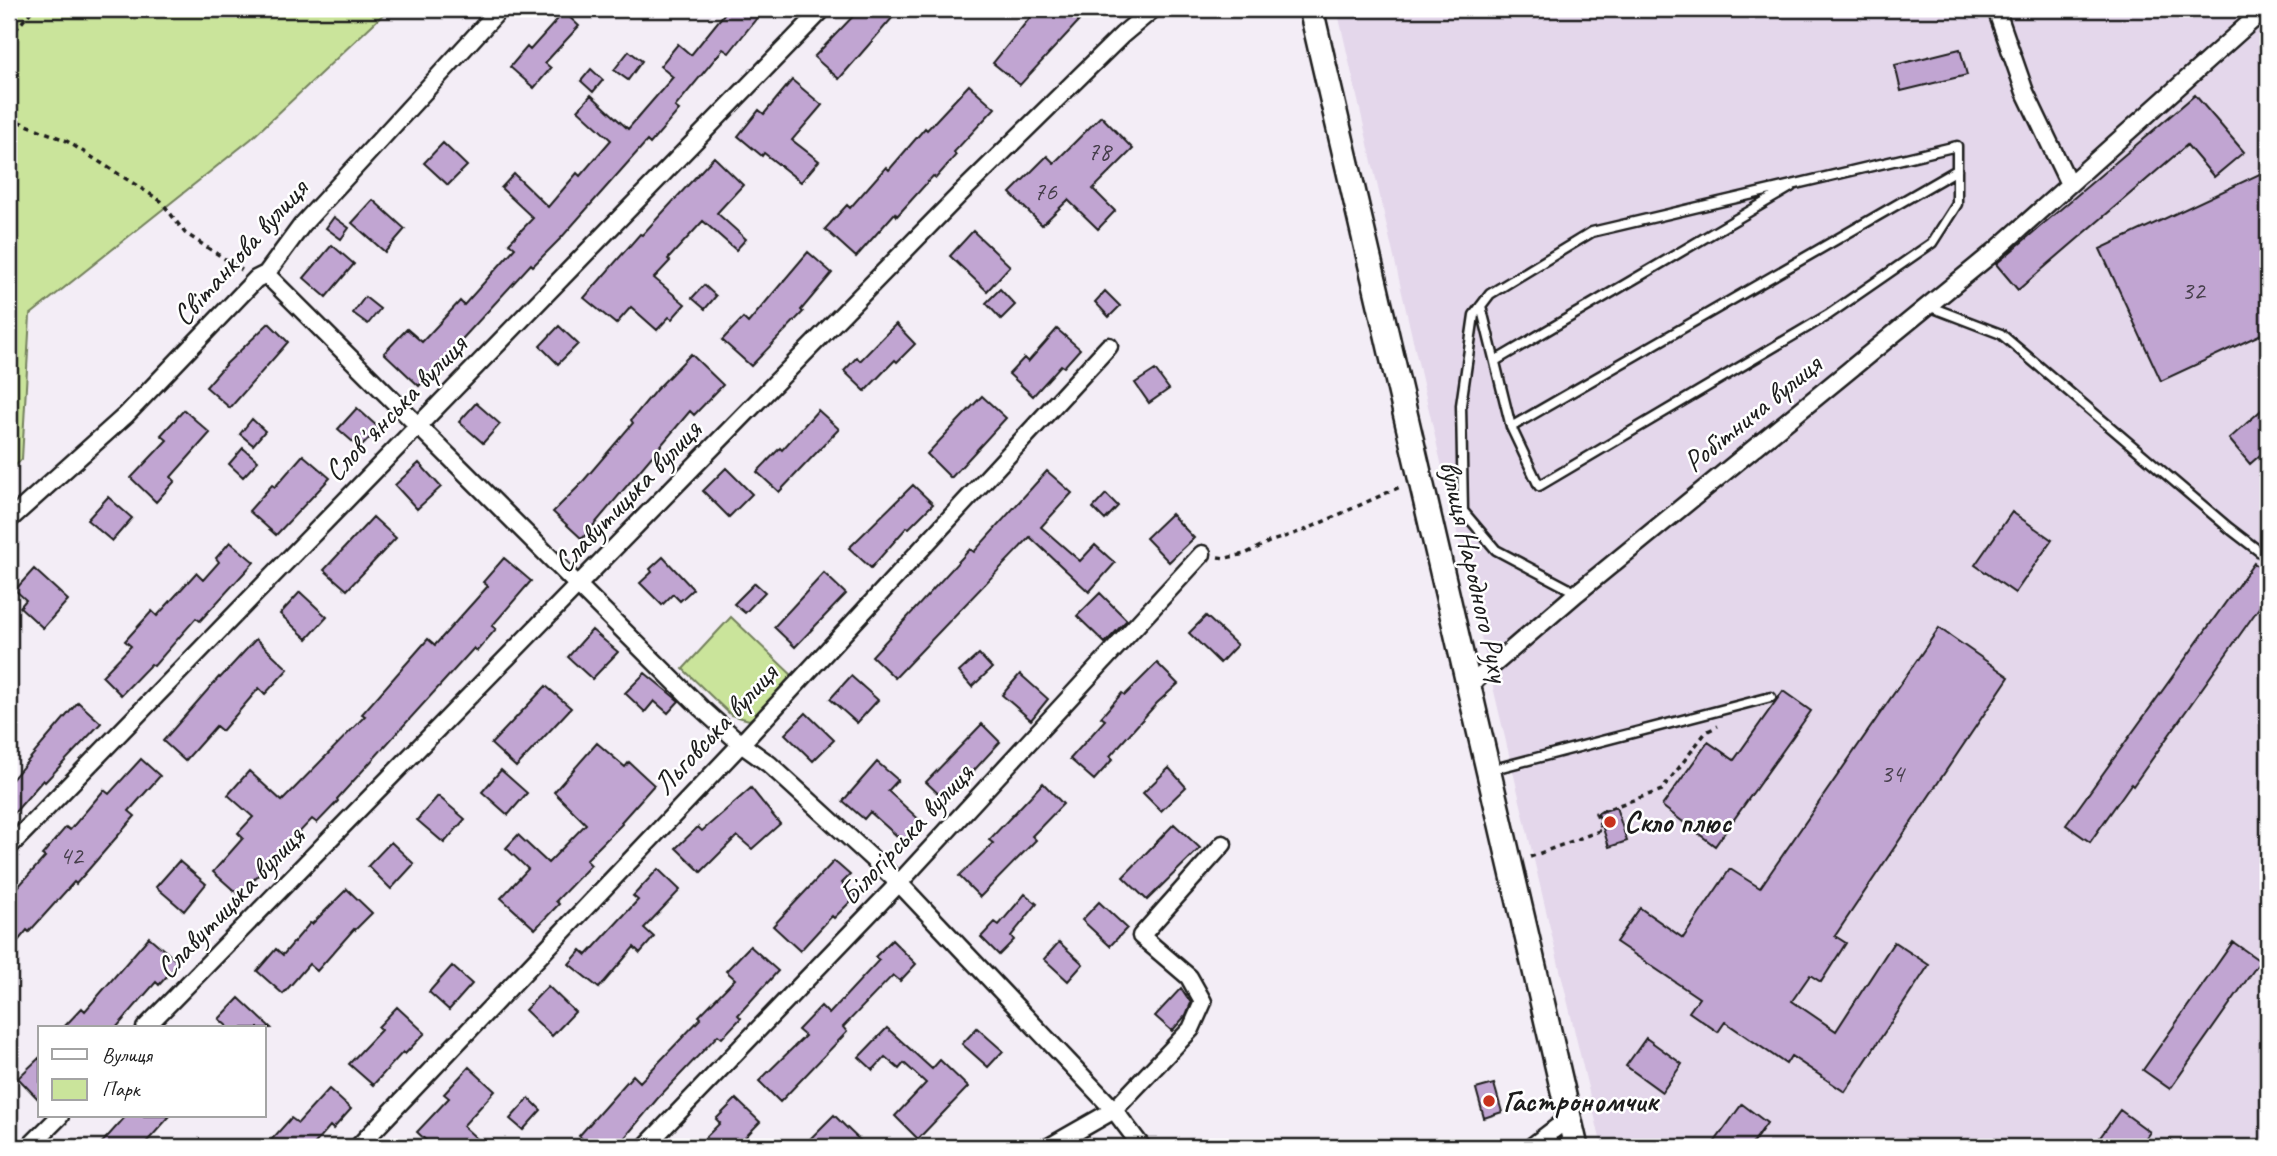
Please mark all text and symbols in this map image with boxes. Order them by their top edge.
house number: 78 [1087,135,1113,168]
street label: Світанкова вулиця [164,169,318,333]
house number: 76 [1033,175,1058,208]
house number: 32 [2181,274,2207,307]
street label: Словʼянська вулиця [316,325,476,489]
street label: Робітнича вулиця [1675,344,1831,480]
street label: Славутицька вулиця [545,411,710,580]
street label: вулиця Народного Руху [1431,457,1520,688]
street label: Льговська вулиця [645,654,787,803]
street label: Білогірська вулиця [830,754,982,913]
house number: 34 [1880,757,1906,790]
place label: Скло плюс [1624,803,1733,841]
marker: Скло плюс [1602,814,1618,830]
street label: Славутицька вулиця [148,817,313,986]
house number: 42 [59,839,85,872]
legend [38,1026,266,1118]
text: Вулиця [102,1042,153,1068]
text: Парк [102,1076,142,1102]
place label: Гастрономчик [1503,1082,1660,1120]
marker: Гастрономчик [1481,1093,1497,1109]

